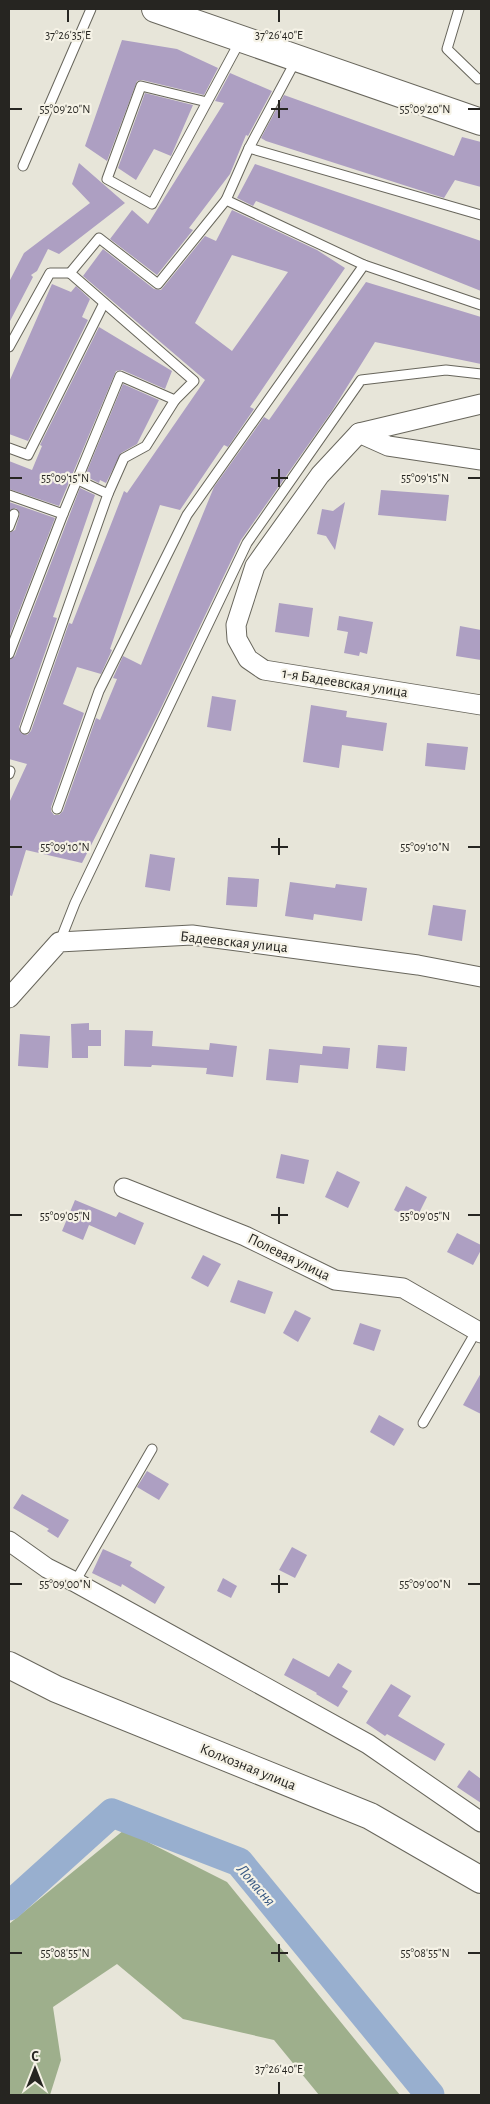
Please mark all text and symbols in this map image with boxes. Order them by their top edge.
text: 37°26'35"E [45,29,91,41]
text: 37°26'40"E [255,29,303,41]
text: 55°09'20"N [40,103,90,115]
text: 55°09'20"N [400,103,450,115]
text: 55°09'15"N [41,472,89,484]
text: 55°09'15"N [401,472,449,484]
street label: 1-я Бадеевская улица [281,666,409,700]
text: 55°09'10"N [40,841,90,853]
text: 55°09'10"N [400,841,450,853]
street label: Бадеевская улица [179,929,289,955]
text: 55°09'05"N [40,1210,90,1222]
text: 55°09'05"N [400,1210,450,1222]
street label: Полевая улица [245,1231,333,1283]
text: 55°09'00"N [39,1578,91,1590]
text: 55°09'00"N [399,1578,451,1590]
street label: Колхозная улица [198,1741,298,1793]
water label: Лопасня [233,1860,278,1909]
text: 55°08'55"N [40,1947,90,1959]
text: 55°08'55"N [400,1947,450,1959]
north arrow [10,2044,60,2094]
text: С [31,2050,39,2064]
text: 37°26'40"E [255,2063,303,2075]

